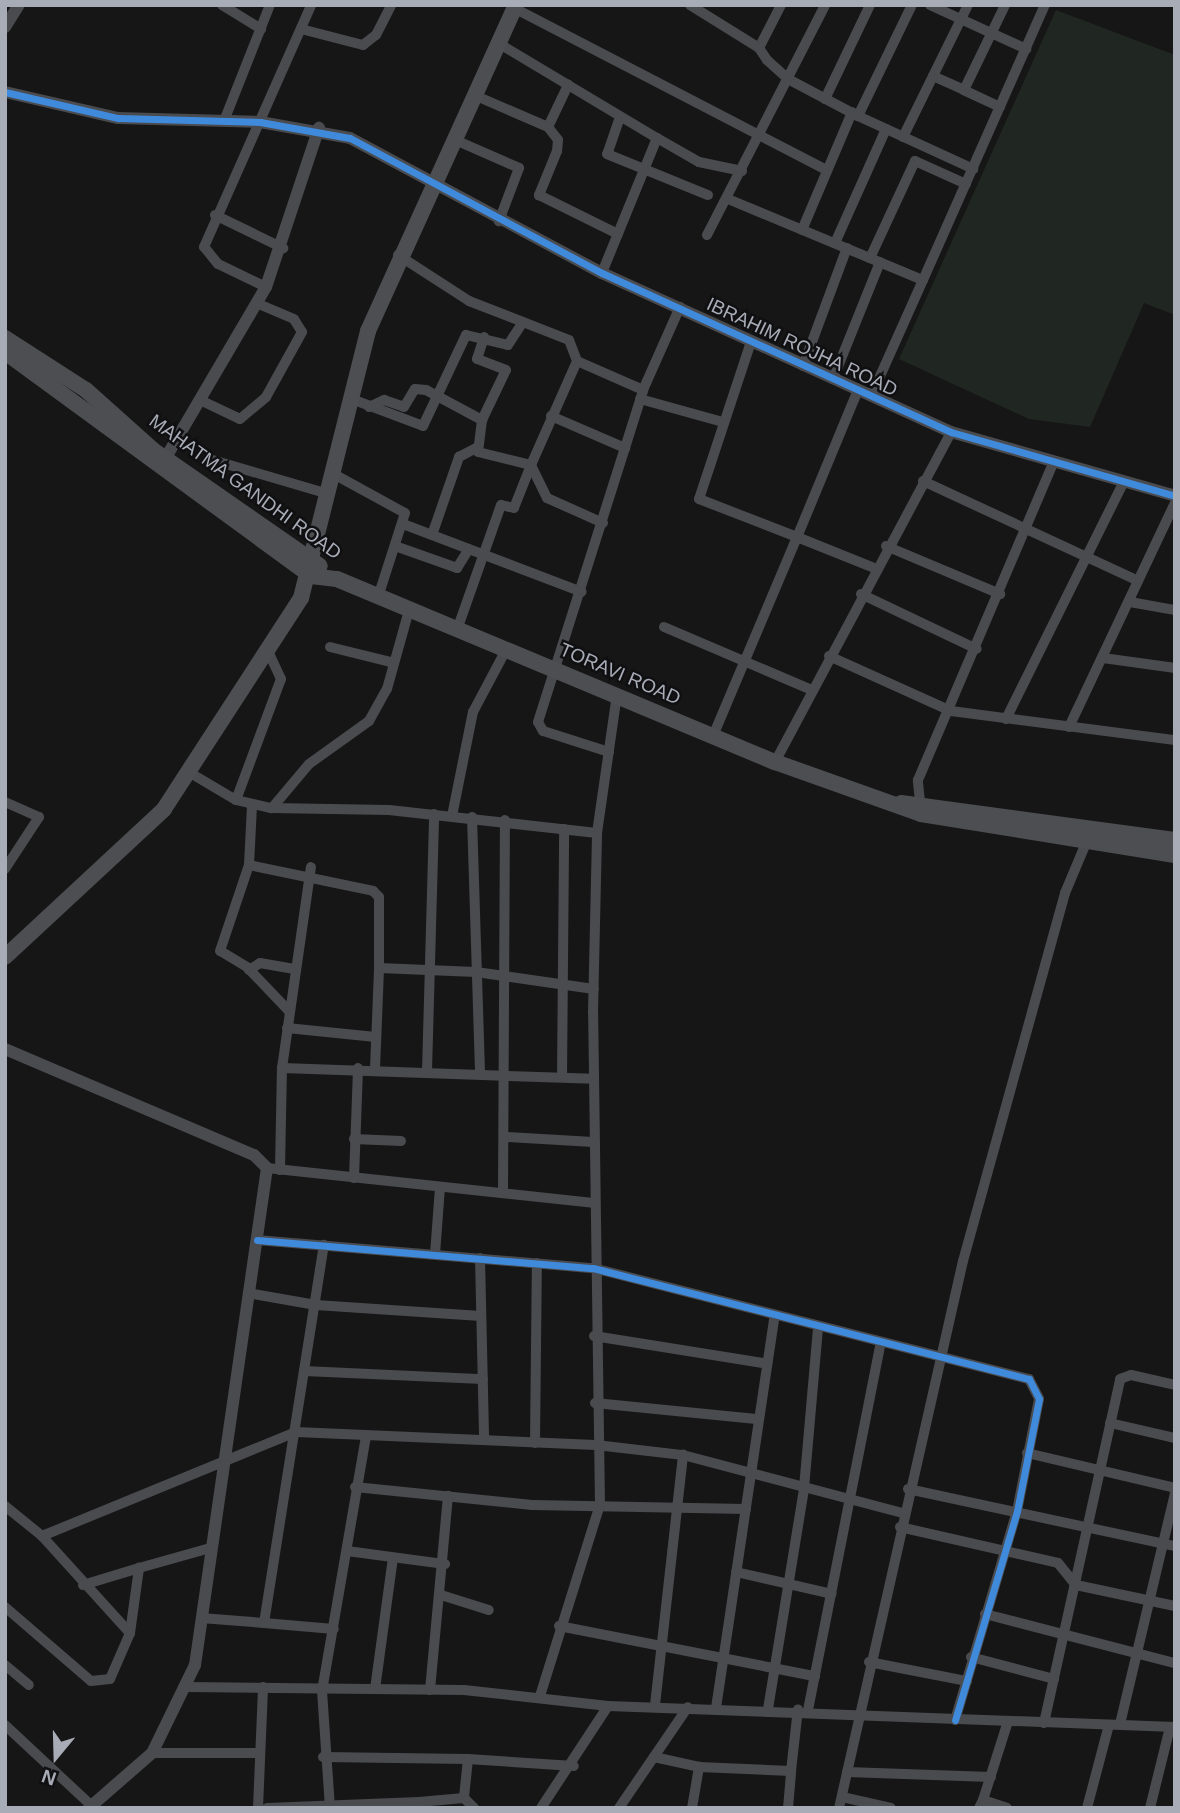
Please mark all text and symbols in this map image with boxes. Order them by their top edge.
street label: IBRAHIM ROJHA ROAD [702,293,902,401]
street label: MAHATMA GANDHI ROAD [144,409,346,565]
street label: TORAVI ROAD [556,638,684,710]
north arrow [21,1722,91,1792]
text: N [39,1765,59,1789]

